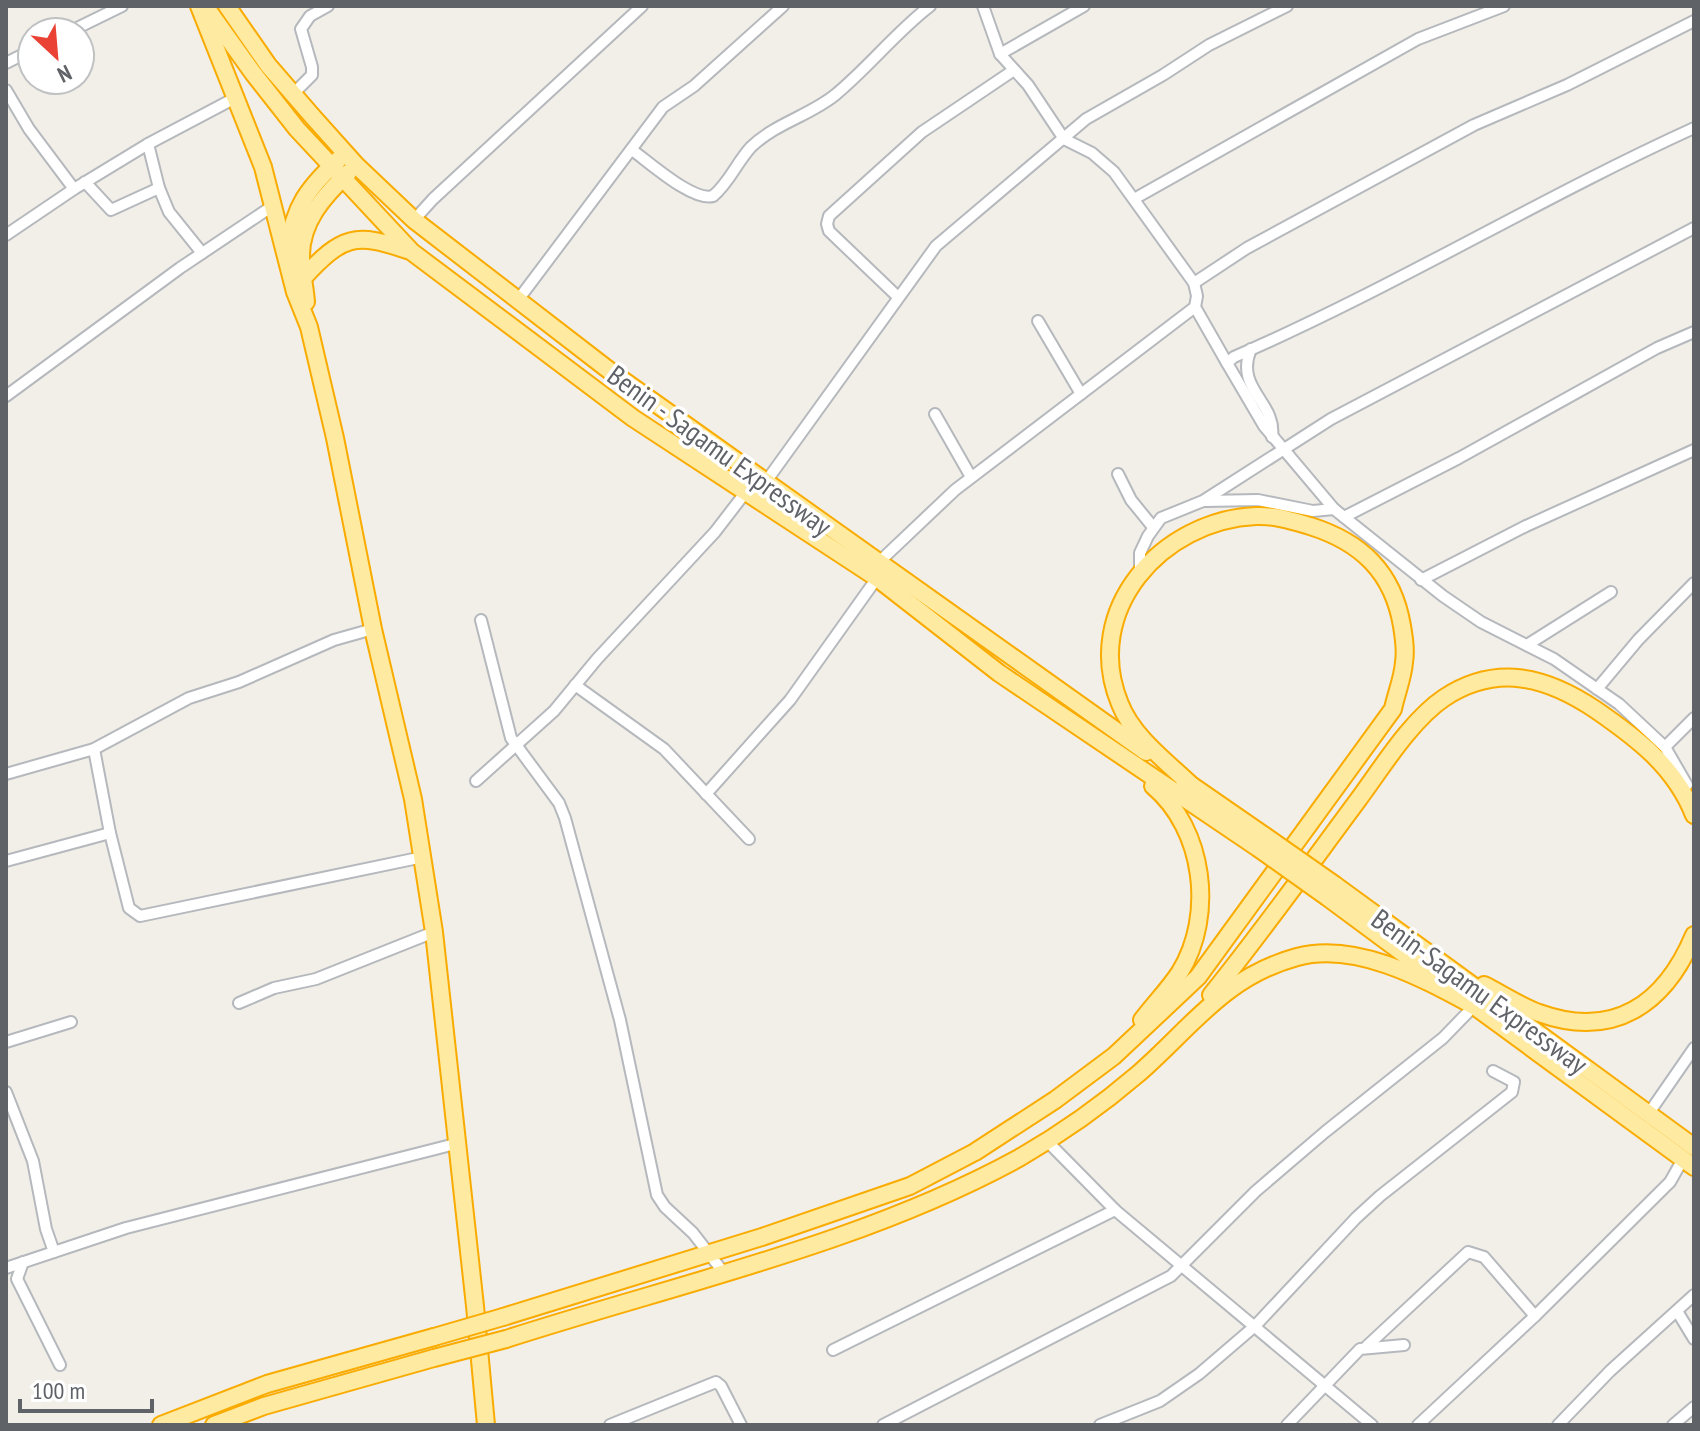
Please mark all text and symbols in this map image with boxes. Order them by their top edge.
north arrow [16,16,96,96]
text: N [53,59,76,89]
street label: Benin - Sagamu Expressway [601,356,840,544]
street label: Benin-Sagamu Expressway [1365,900,1596,1082]
scale bar [20,1363,152,1413]
text: 100 m [32,1375,85,1406]

